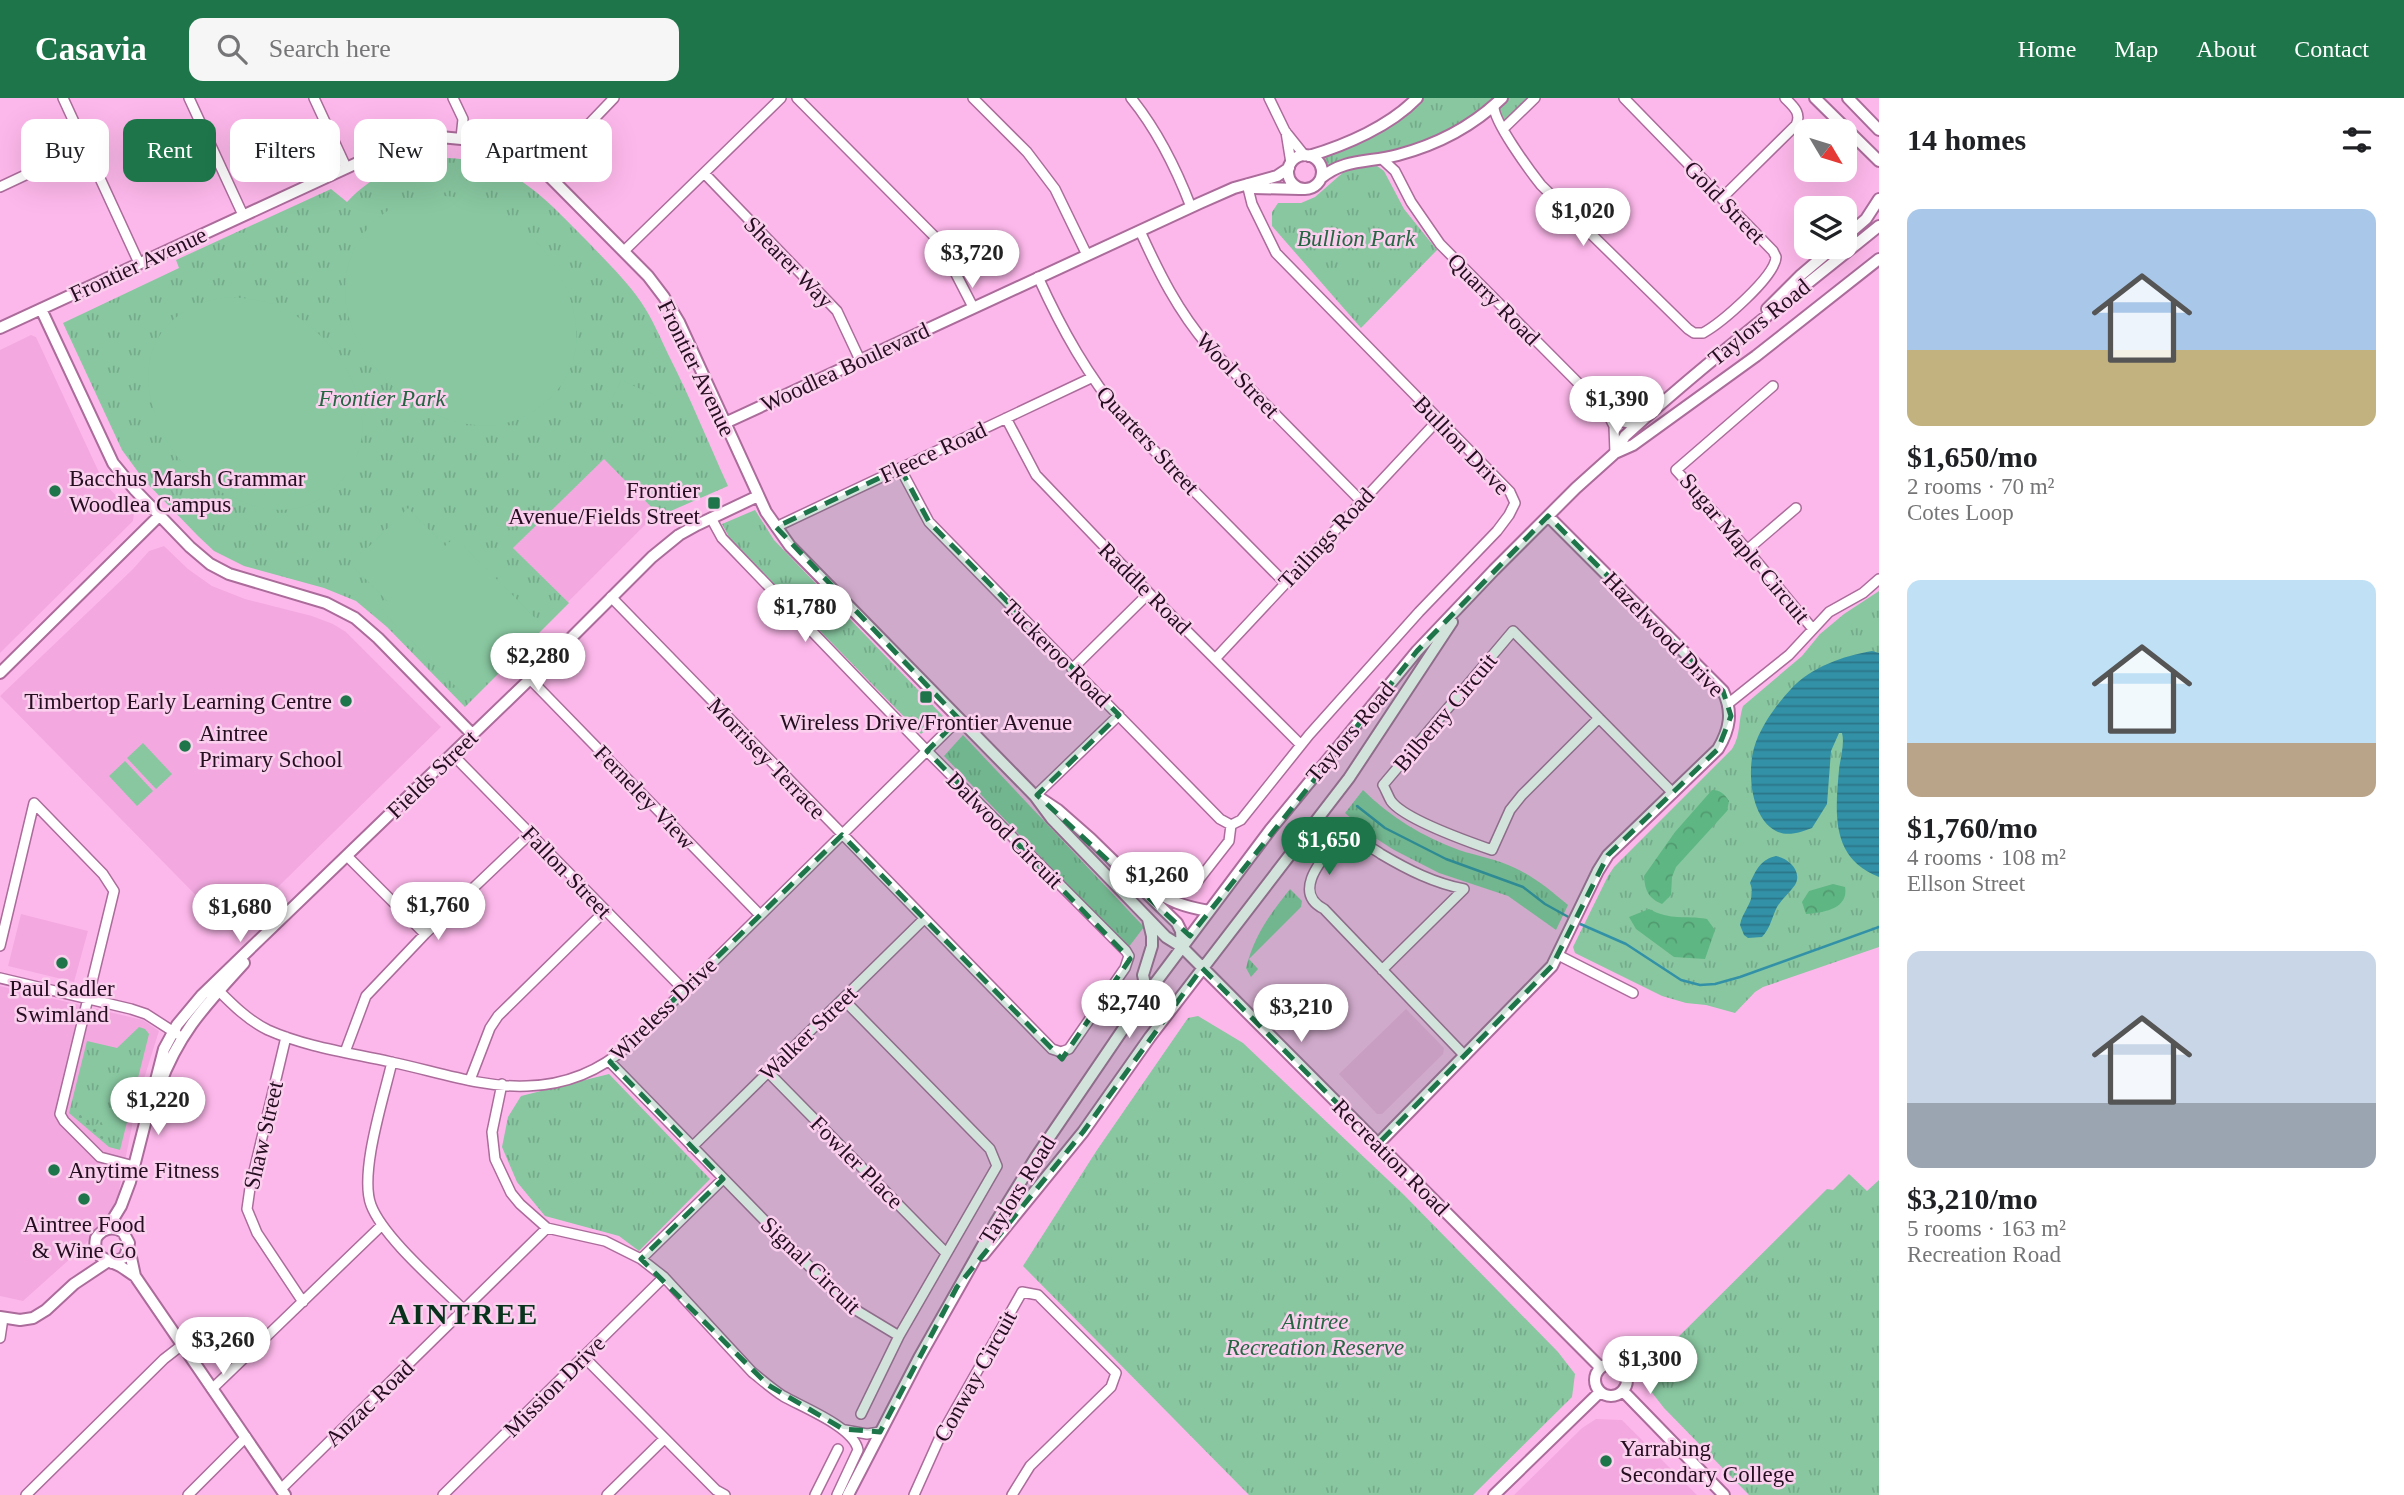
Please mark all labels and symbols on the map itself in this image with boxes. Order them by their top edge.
north arrow [1794,119,1857,182]
street label: Gold Street [1679,156,1771,249]
pin: $1,020 [1526,188,1640,248]
street label: Shearer Way [739,212,839,314]
street label: Frontier Avenue [66,222,211,307]
park label: Bullion Park [1297,226,1416,251]
pin: $3,720 [915,230,1029,290]
street label: Quarry Road [1443,248,1545,351]
street label: Taylors Road [1704,274,1815,371]
street label: Frontier Avenue [653,296,740,440]
street label: Woodlea Boulevard [757,317,934,417]
street label: Wool Street [1191,328,1285,424]
pin: $1,390 [1560,376,1674,436]
street label: Quarters Street [1091,381,1204,500]
park label: Frontier Park [317,386,447,411]
street label: Bullion Drive [1408,391,1515,500]
street label: Fleece Road [876,417,991,488]
place label: Bacchus Marsh Grammar Woodlea Campus [69,466,306,517]
street label: Sugar Maple Circuit [1675,468,1815,629]
place label: Frontier Avenue/Fields Street [508,478,701,529]
marker: Bacchus Marsh Grammar Woodlea Campus [47,483,63,499]
street label: Tailings Road [1274,483,1380,594]
marker: Frontier Avenue/Fields Street [706,495,722,511]
street label: Raddle Road [1094,537,1196,640]
street label: Hazelwood Drive [1598,567,1729,702]
pin: $1,780 [748,584,862,644]
street label: Tuckeroo Road [998,594,1116,713]
pin: $2,280 [481,634,595,693]
street label: Bilberry Circuit [1389,648,1502,776]
street label: Taylors Road [1301,677,1400,787]
place label: Timbertop Early Learning Centre [24,689,332,714]
marker: Wireless Drive/Frontier Avenue [918,689,934,705]
marker: Timbertop Early Learning Centre [338,693,354,709]
street label: Morrisey Terrace [703,693,831,824]
place label: Wireless Drive/Frontier Avenue [780,710,1072,735]
place label: Aintree Primary School [199,721,343,772]
street label: Fields Street [382,725,483,824]
marker: Aintree Primary School [177,738,193,754]
street label: Ferneley View [589,740,701,855]
street label: Dalwood Circuit [941,767,1068,894]
pin: $1,650 [1272,818,1386,877]
street label: Fallon Street [517,821,617,924]
pin: $1,260 [1100,852,1214,912]
pin: $1,760 [381,882,495,942]
pin: $1,680 [183,884,297,944]
street label: Wireless Drive [605,953,722,1066]
marker: Paul Sadler Swimland [54,955,70,971]
place label: Paul Sadler Swimland [9,976,115,1027]
street label: Walker Street [755,980,863,1086]
pin: $2,740 [1072,981,1186,1040]
pin: $3,210 [1244,984,1358,1044]
pin: $1,220 [101,1077,215,1137]
street label: Shaw Street [239,1078,288,1192]
street label: Recreation Road [1327,1094,1454,1221]
street label: Fowler Place [805,1111,908,1214]
street label: Taylors Road [974,1131,1061,1249]
place label: Anytime Fitness [68,1158,219,1183]
marker: Anytime Fitness [46,1162,62,1178]
marker: Aintree Food & Wine Co [76,1191,92,1207]
place label: Aintree Food & Wine Co [23,1212,146,1263]
street label: Signal Circuit [756,1212,866,1319]
district label: AINTREE [389,1297,539,1330]
street label: Conway Circuit [929,1306,1022,1446]
park label: Aintree Recreation Reserve [1225,1309,1404,1360]
pin: $3,260 [166,1318,280,1377]
street label: Mission Drive [499,1331,610,1442]
pin: $1,300 [1593,1336,1707,1396]
street label: Anzac Road [320,1355,419,1452]
place label: Yarrabing Secondary College [1620,1436,1794,1487]
marker: Yarrabing Secondary College [1598,1453,1614,1469]

